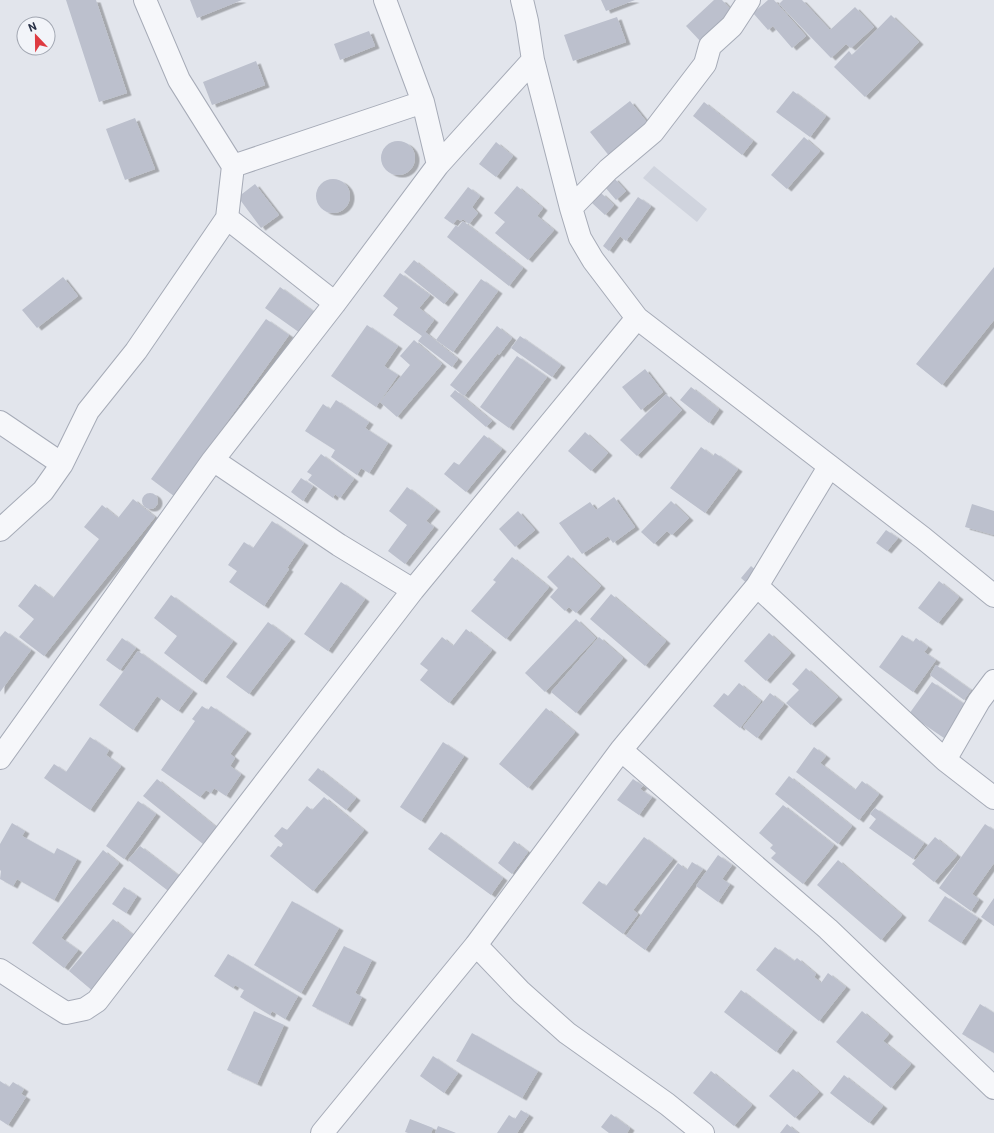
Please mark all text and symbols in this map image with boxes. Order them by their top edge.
north arrow [16,16,56,56]
text: N [26,20,39,35]

